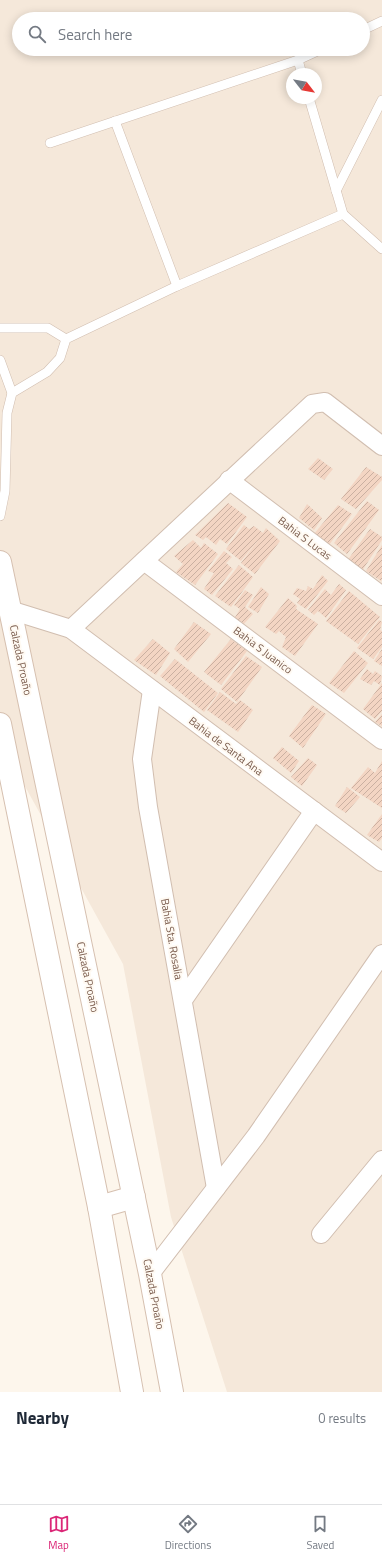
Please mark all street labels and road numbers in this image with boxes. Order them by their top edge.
street label: Bahia S Lucas [275,513,335,563]
street label: Bahia S Juanico [230,622,296,678]
street label: Calzada Proaño [6,623,36,697]
street label: Bahia de Santa Ana [185,713,267,780]
street label: Bahia Sta. Rosalia [157,897,187,981]
street label: Calzada Proaño [73,940,103,1014]
street label: Calzada Proaño [139,1257,169,1331]

